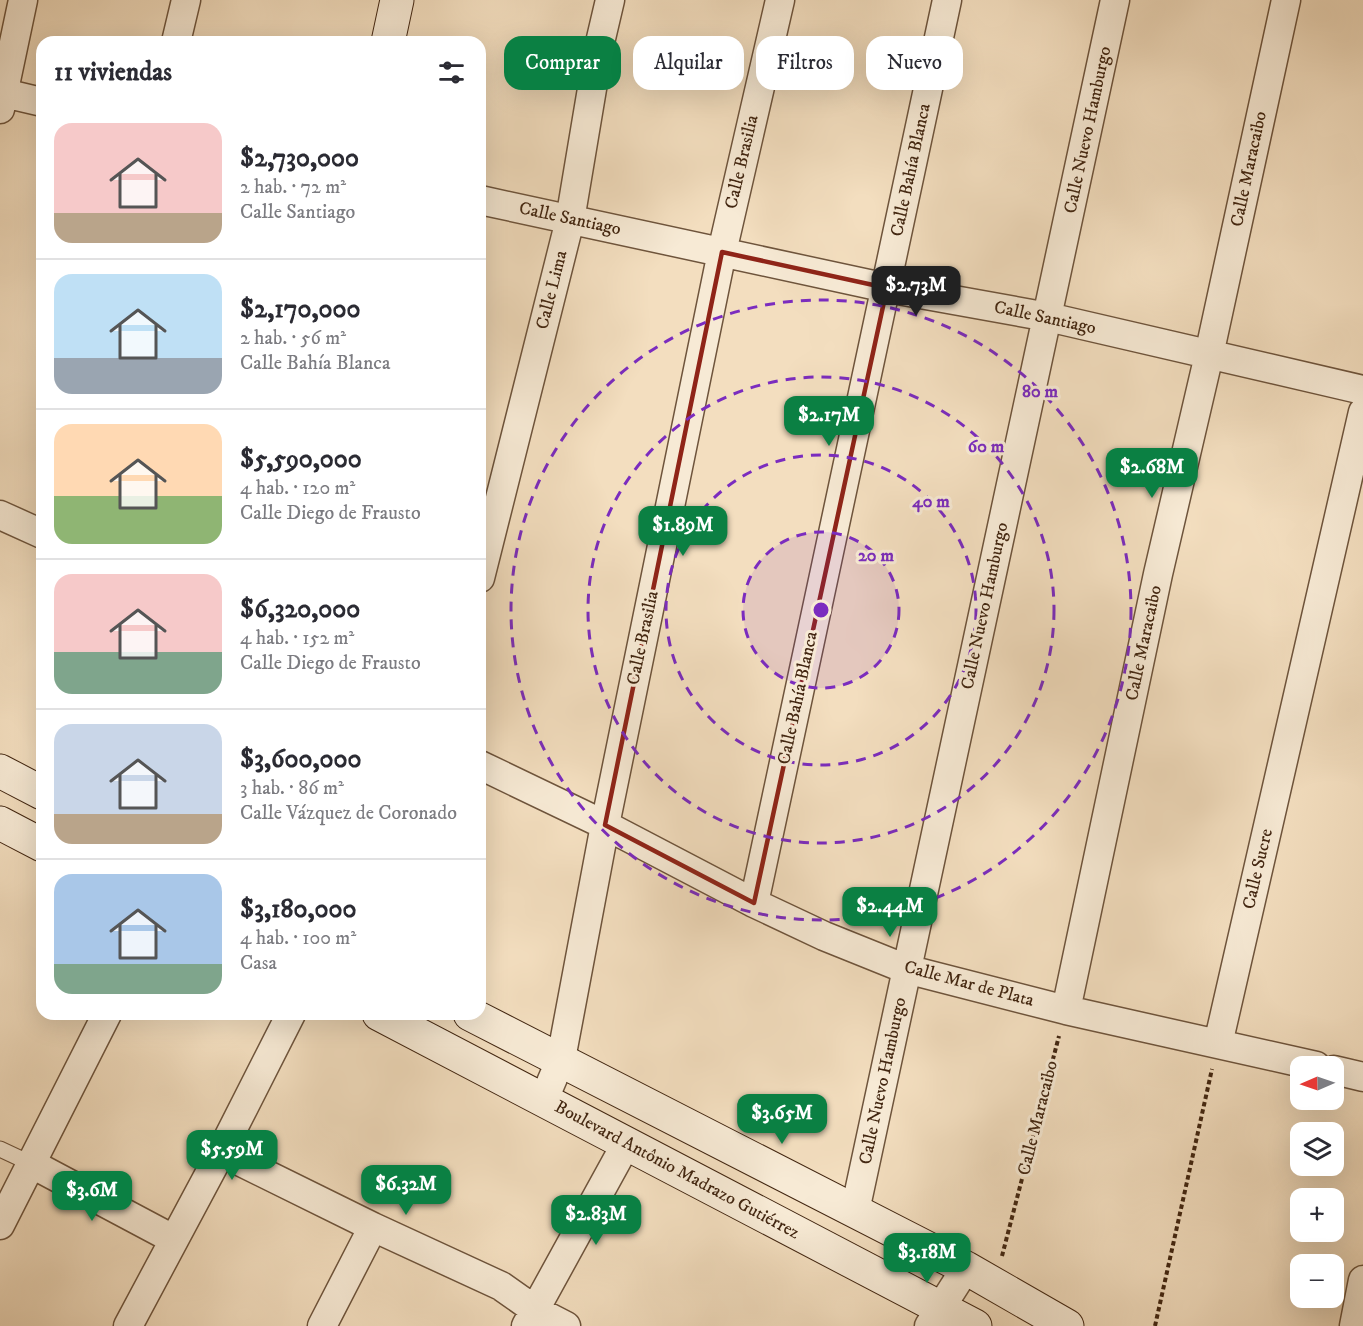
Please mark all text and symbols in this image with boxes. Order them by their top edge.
chip: Comprar [504,36,621,90]
chip: Alquilar [633,36,744,90]
chip: Filtros [756,36,854,90]
chip: Nuevo [866,36,963,90]
street label: Calle Nuevo Hamburgo [1060,44,1117,216]
text: 11 viviendas [54,56,172,89]
icon: filters [435,56,468,89]
street label: Calle Bahía Blanca [886,101,936,239]
street label: Calle Maracaibo [1226,109,1272,229]
street label: Calle Brasilia [721,113,764,211]
text: $2,730,000 [240,142,359,175]
icon: home [102,147,174,219]
text: 2 hab. · 72 m² [240,175,346,200]
street label: Calle Santiago [517,197,623,241]
text: Calle Santiago [240,200,355,225]
street label: Calle Lima [532,248,572,332]
pin: $2.73M [867,266,965,317]
text: $2.73M [886,273,946,298]
text: $2,170,000 [240,293,360,326]
street label: Calle Santiago [992,296,1098,340]
icon: home [102,298,174,370]
text: 2 hab. · 56 m² [240,326,346,351]
text: Calle Bahía Blanca [240,351,390,376]
text: 80 m [1022,381,1059,403]
pin: $2.17M [780,396,878,447]
text: $2.17M [798,403,860,428]
text: 60 m [968,436,1005,458]
text: $5,590,000 [240,443,362,476]
icon: home [102,448,174,520]
pin: $2.68M [1103,448,1201,499]
text: $2.68M [1120,455,1184,480]
text: 4 hab. · 120 m² [240,476,355,501]
text: 40 m [911,491,950,513]
text: Calle Diego de Frausto [240,501,421,526]
pin: $1.89M [634,506,732,557]
text: $1.89M [652,513,714,538]
street label: Calle Nuevo Hamburgo [957,520,1014,692]
text: 20 m [858,545,894,567]
street label: Calle Maracaibo [1121,583,1167,703]
street label: Calle Brasilia [622,589,664,687]
text: $6,320,000 [240,593,360,626]
icon: home [102,598,174,670]
centre of rings [811,600,831,620]
text: 4 hab. · 152 m² [240,626,354,651]
street label: Calle Bahía Blanca [773,629,823,767]
text: Calle Diego de Frausto [240,651,421,676]
text: $3,600,000 [240,743,361,776]
icon: home [102,748,174,820]
text: 3 hab. · 86 m² [240,776,344,801]
text: Calle Vázquez de Coronado [240,801,457,826]
street label: Calle Sucre [1238,827,1278,911]
pin: $2.44M [841,887,939,938]
text: $3,180,000 [240,893,356,926]
text: $2.44M [856,894,924,919]
icon: home [102,898,174,970]
text: 4 hab. · 100 m² [240,926,356,951]
text: Casa [240,951,277,976]
street label: Calle Mar de Plata [902,956,1037,1012]
street label: Calle Nuevo Hamburgo [855,995,912,1167]
north arrow [1290,1056,1344,1110]
map controls [1290,1056,1344,1308]
street label: Calle Maracaibo [1013,1058,1063,1178]
pin: $3.65M [733,1094,831,1145]
street label: Boulevard Antônio Madrazo Gutiérrez [551,1096,803,1244]
text: $3.65M [751,1101,813,1126]
button: layers [1290,1122,1344,1176]
pin: $5.59M [183,1130,281,1181]
text: $5.59M [201,1137,263,1162]
pin: $6.32M [357,1165,455,1216]
pin: $3.6M [50,1171,134,1222]
text: $6.32M [375,1172,437,1197]
text: $3.6M [66,1178,118,1203]
button: + [1290,1188,1344,1242]
pin: $2.83M [547,1195,645,1246]
text: $2.83M [565,1202,627,1227]
pin: $3.18M [878,1233,976,1284]
text: $3.18M [898,1240,956,1265]
button: − [1290,1254,1344,1308]

